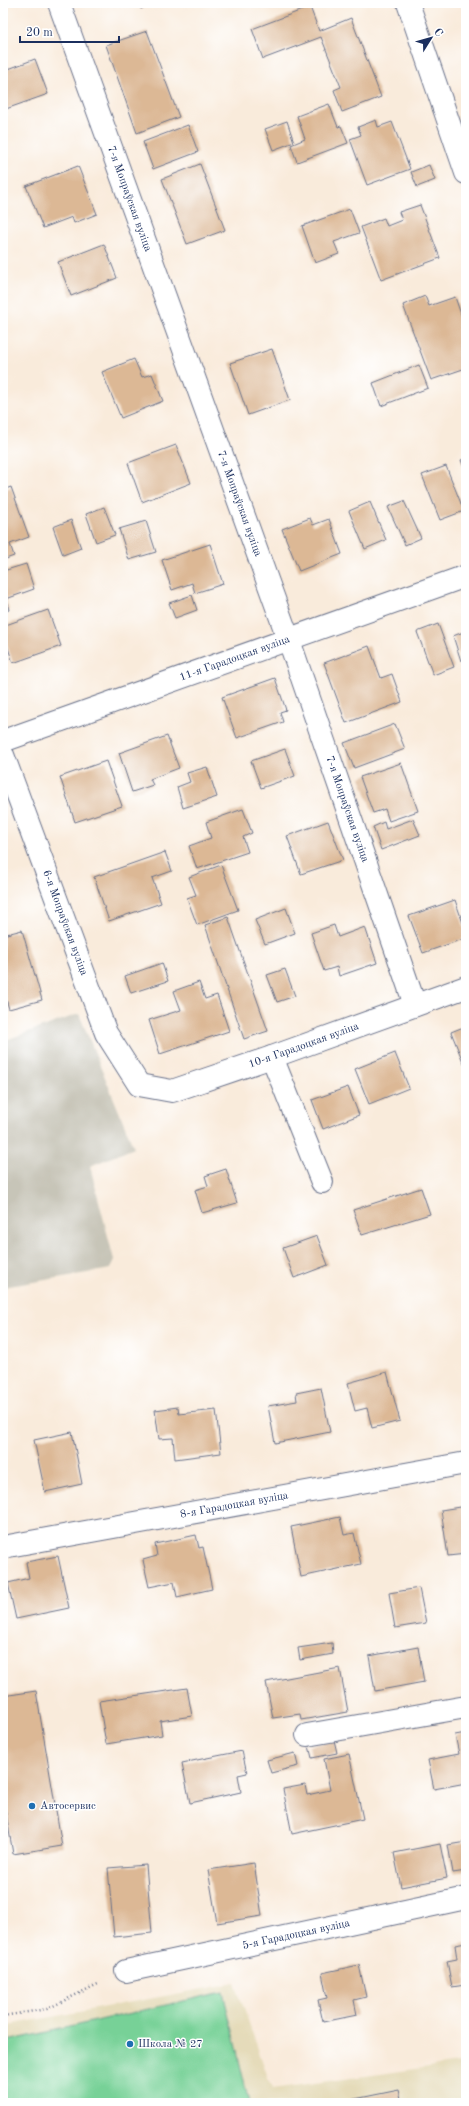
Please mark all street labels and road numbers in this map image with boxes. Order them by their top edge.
street label: 7-я Мопраўская вуліца [105,144,154,254]
street label: 7-я Мопраўская вуліца [215,449,264,558]
street label: 11-я Гарадоцкая вуліца [178,634,292,683]
street label: 7-я Мопраўская вуліца [324,754,371,864]
street label: 6-я Мопраўская вуліца [41,869,90,978]
street label: 10-я Гарадоцкая вуліца [247,1020,361,1070]
street label: 8-я Гарадоцкая вуліца [179,1490,290,1520]
street label: 5-я Гарадоцкая вуліца [241,1917,351,1951]

